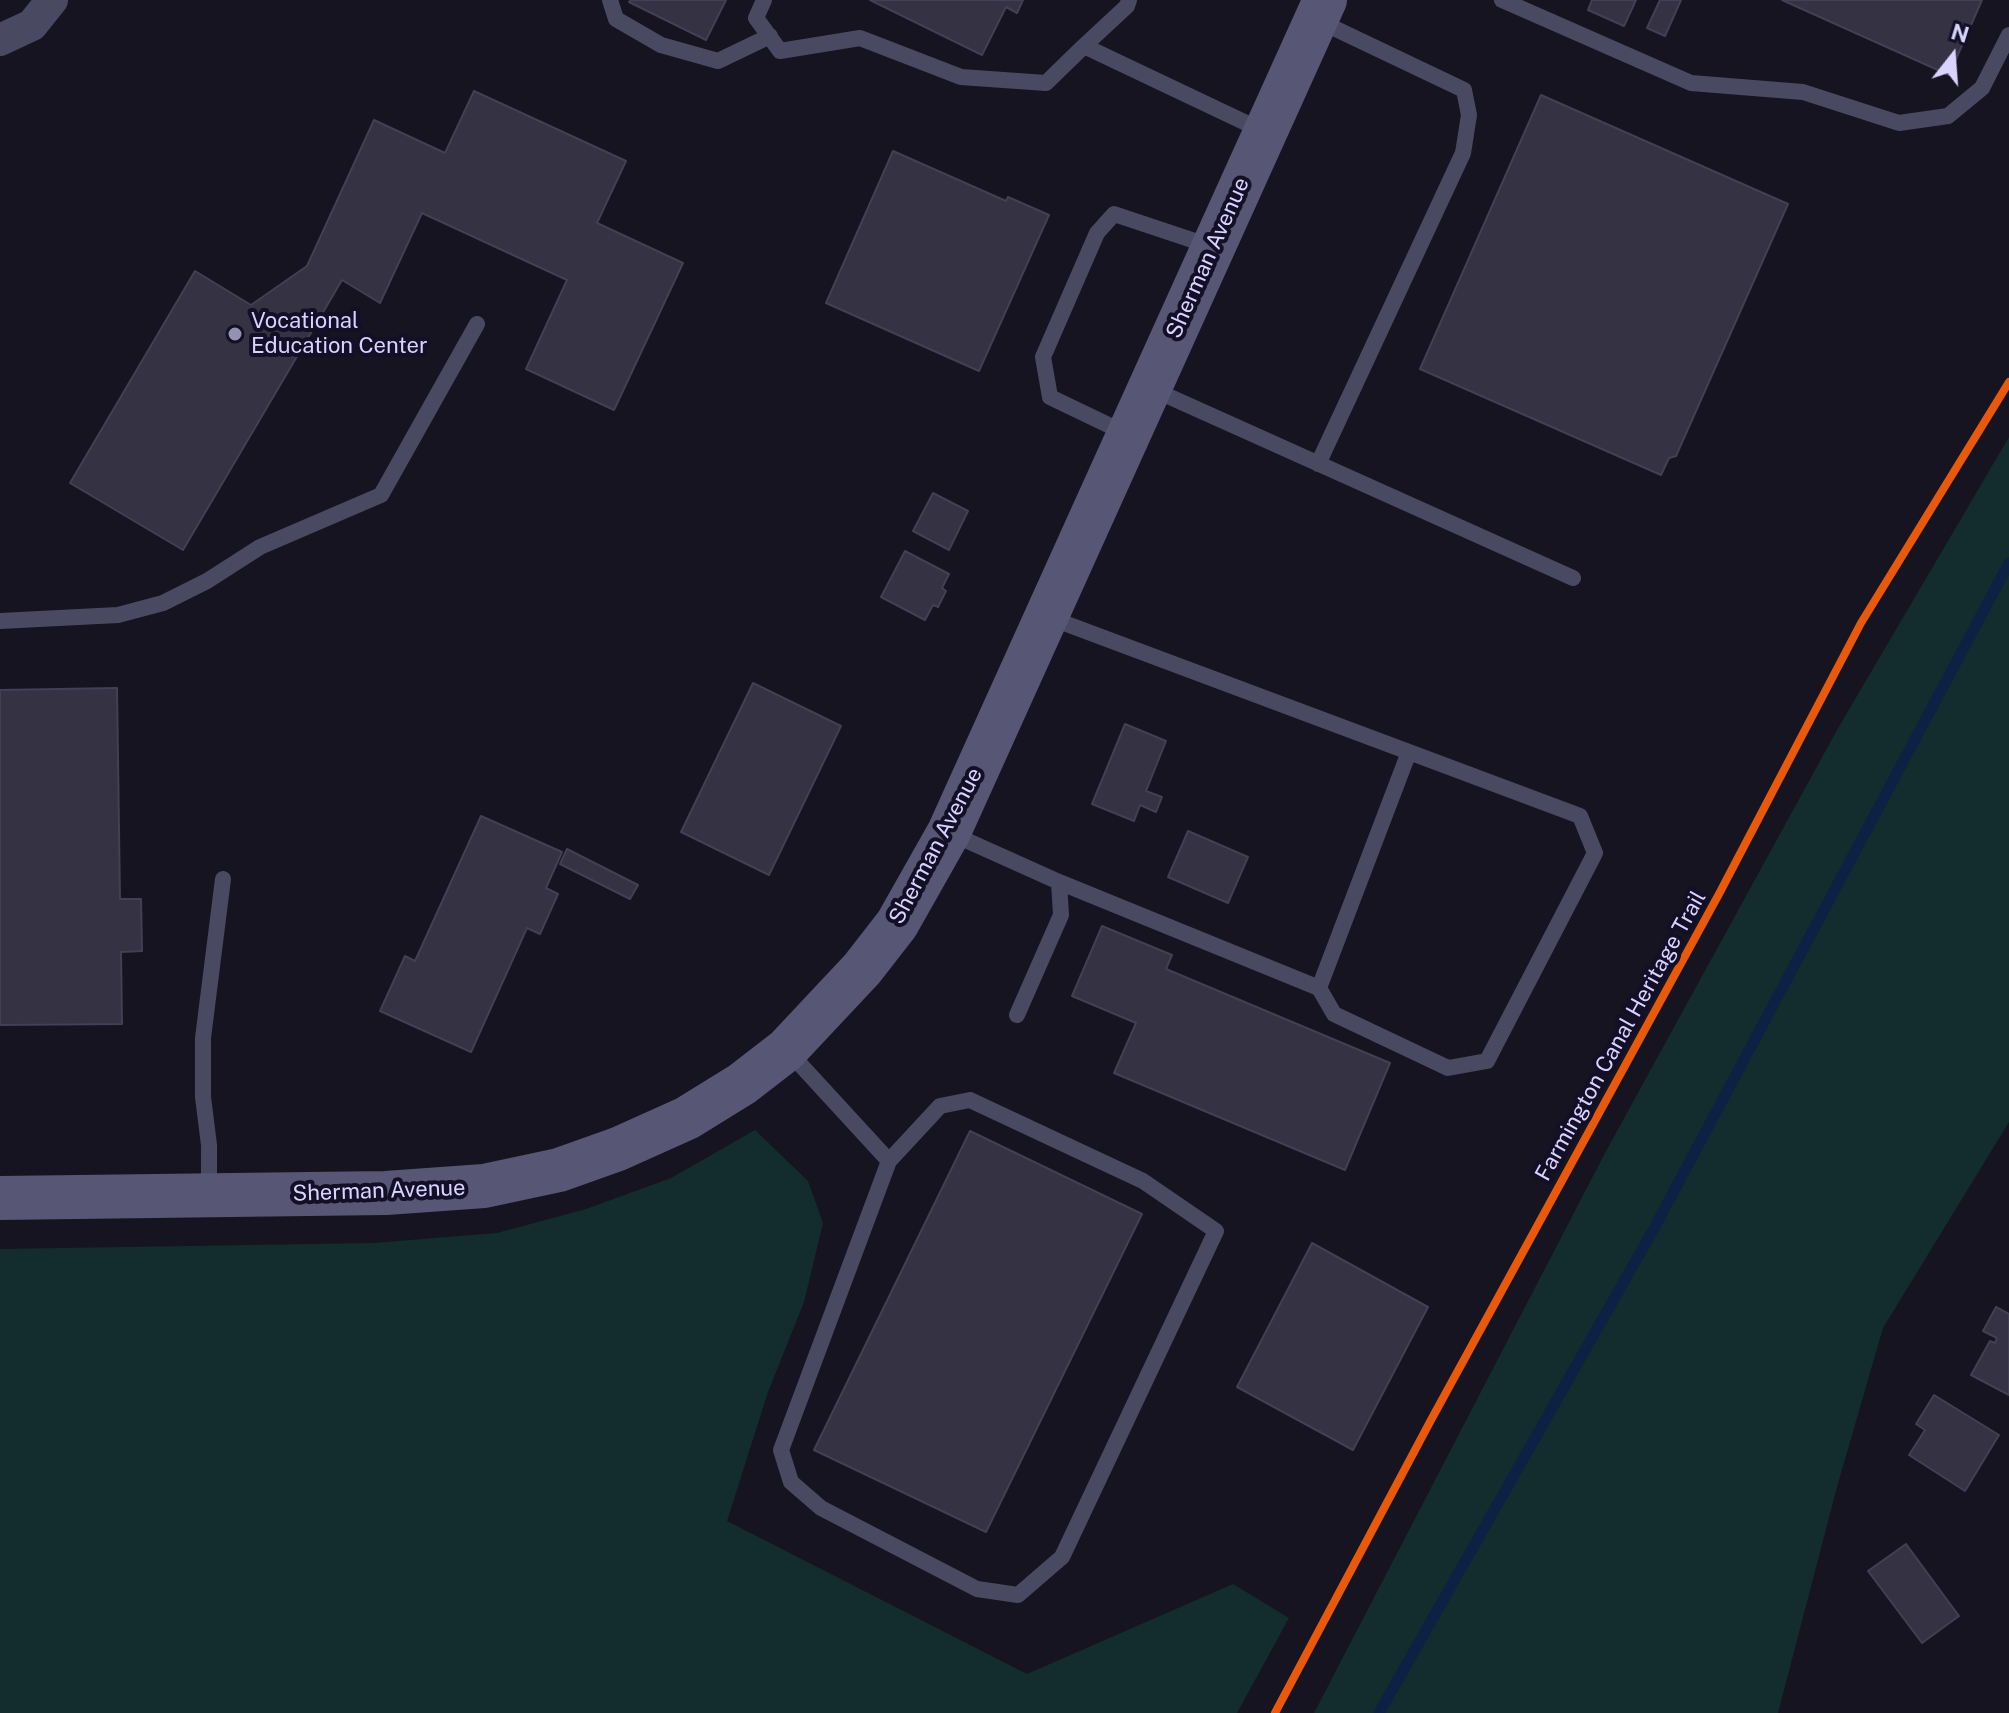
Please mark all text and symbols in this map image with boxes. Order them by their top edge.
north arrow [1913,16,1993,96]
text: N [1948,18,1972,48]
street label: Sherman Avenue [1161,173,1255,343]
place label: Vocational Education Center [251,308,428,360]
marker: Vocational Education Center [226,325,244,343]
street label: Sherman Avenue [884,763,988,929]
street label: Farmington Canal Heritage Trail [1530,886,1712,1186]
street label: Sherman Avenue [292,1175,466,1207]

